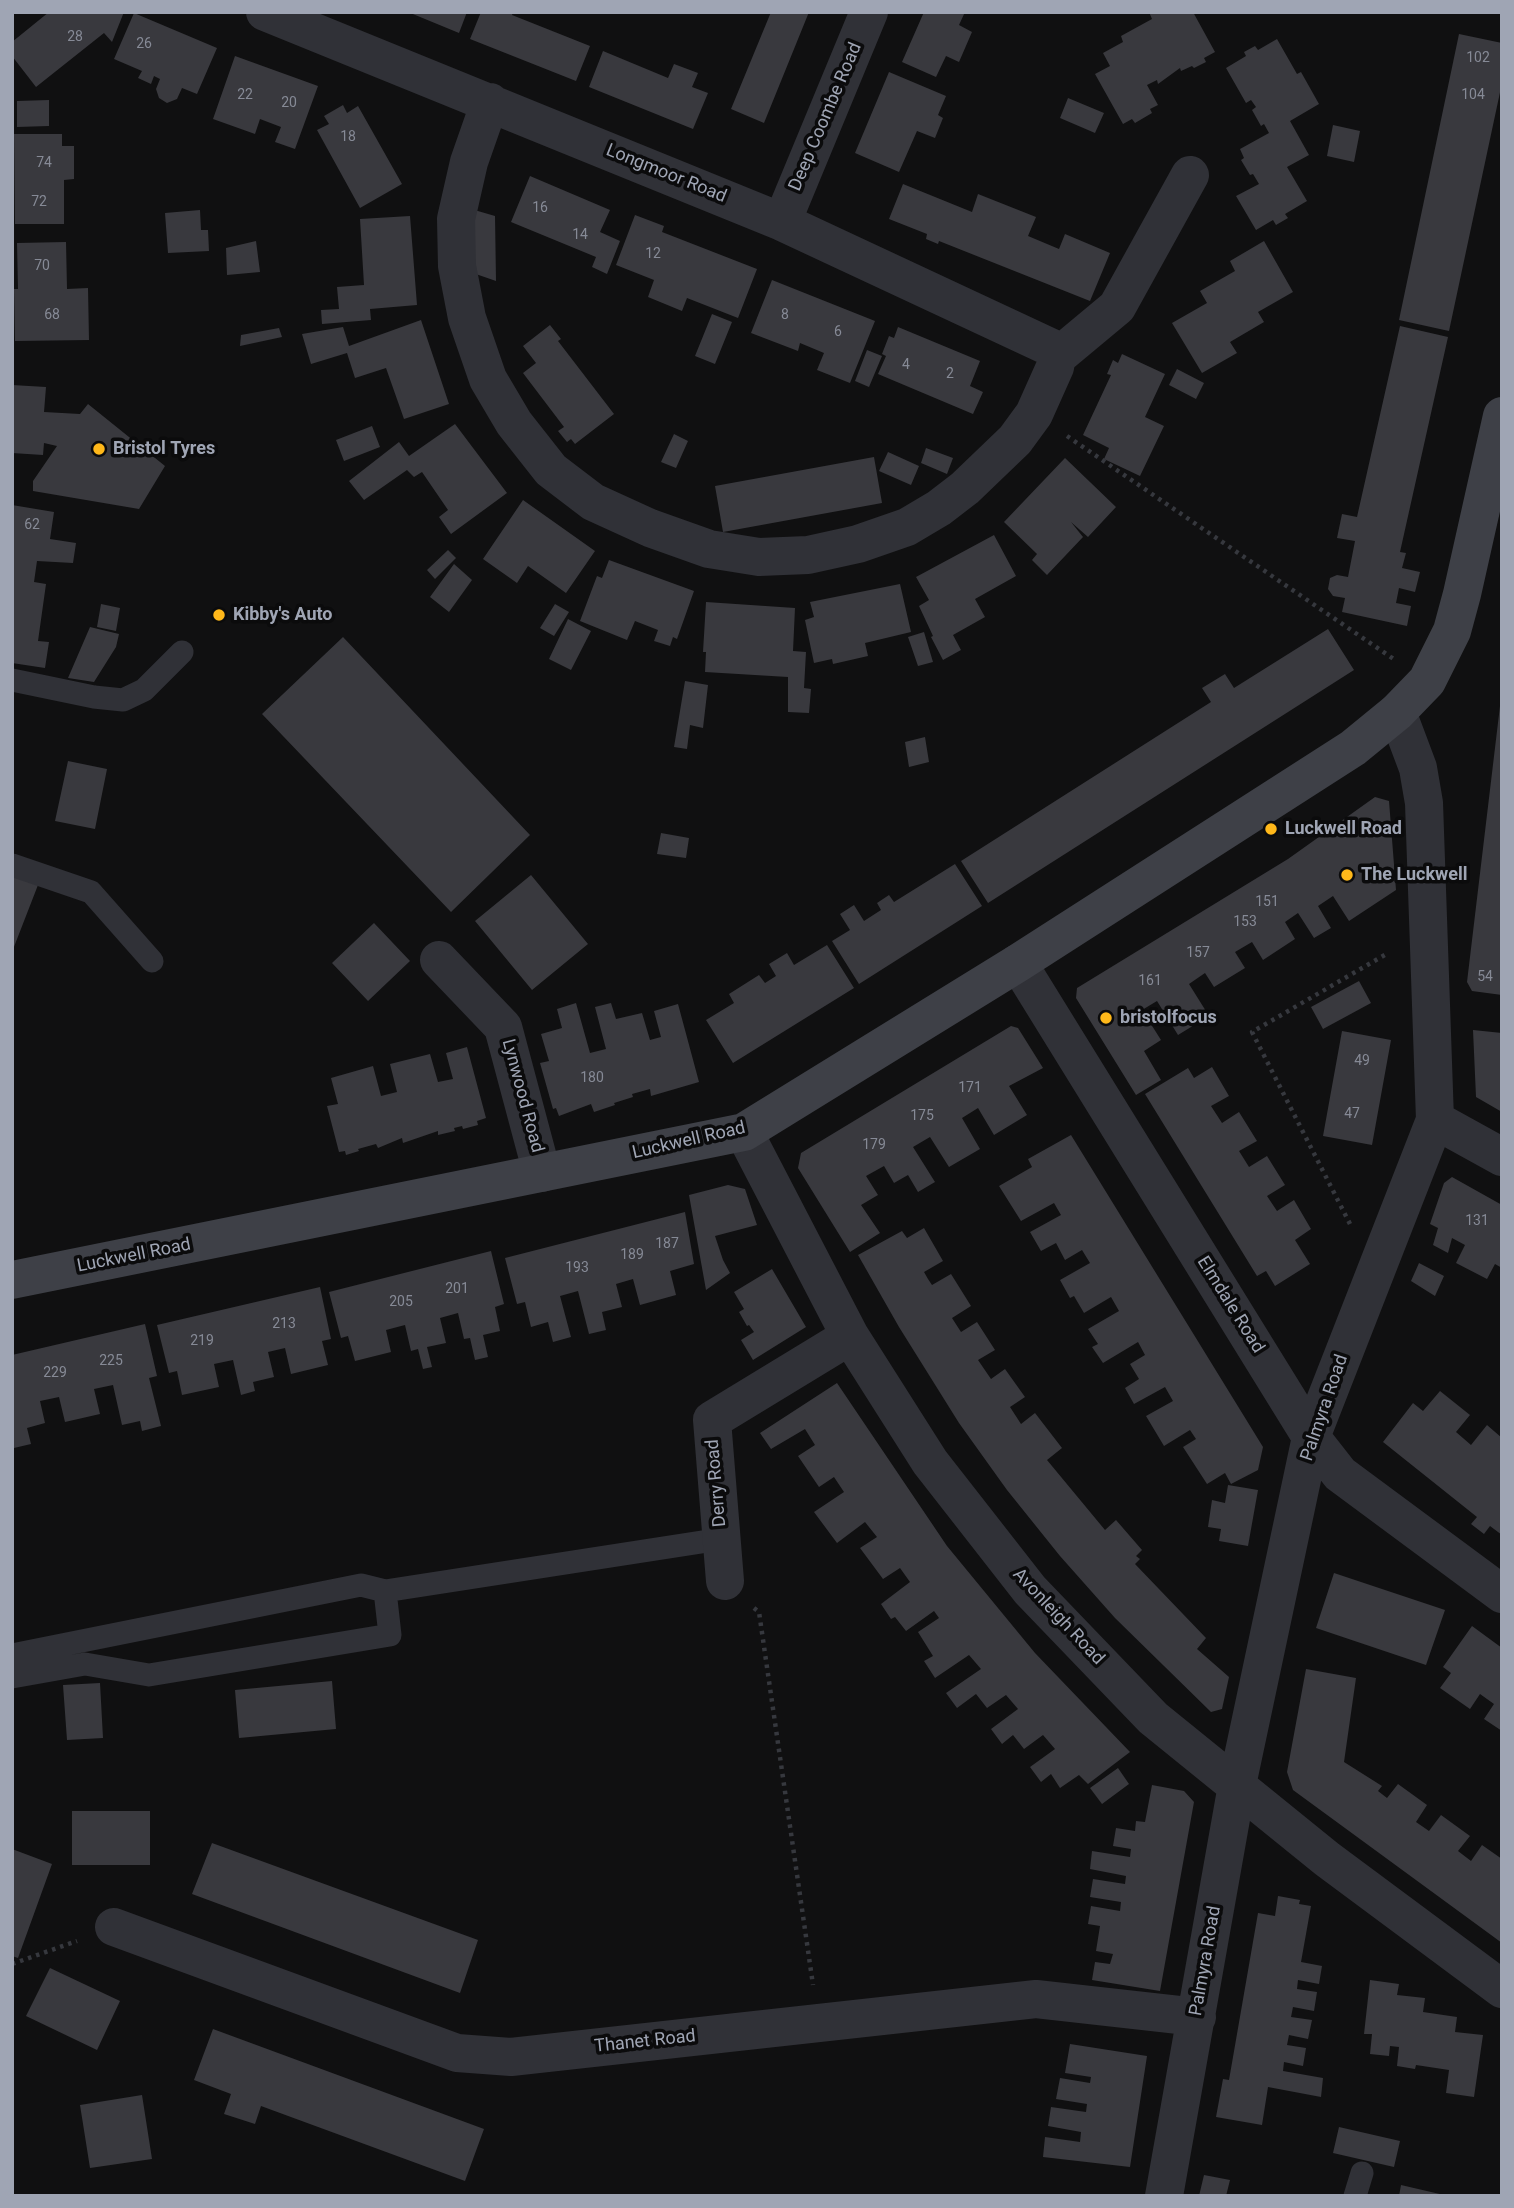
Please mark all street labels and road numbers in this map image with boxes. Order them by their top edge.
street label: Deep Coombe Road [785,40,867,194]
street label: Longmoor Road [603,140,729,208]
street label: Lynwood Road [496,1037,548,1155]
street label: Luckwell Road [630,1118,748,1164]
street label: Luckwell Road [75,1234,193,1278]
street label: Elmdale Road [1192,1253,1268,1357]
street label: Palmyra Road [1297,1352,1353,1464]
street label: Derry Road [702,1438,732,1528]
street label: Avonleigh Road [1008,1564,1108,1670]
street label: Palmyra Road [1186,1904,1226,2018]
street label: Thanet Road [593,2026,697,2058]

